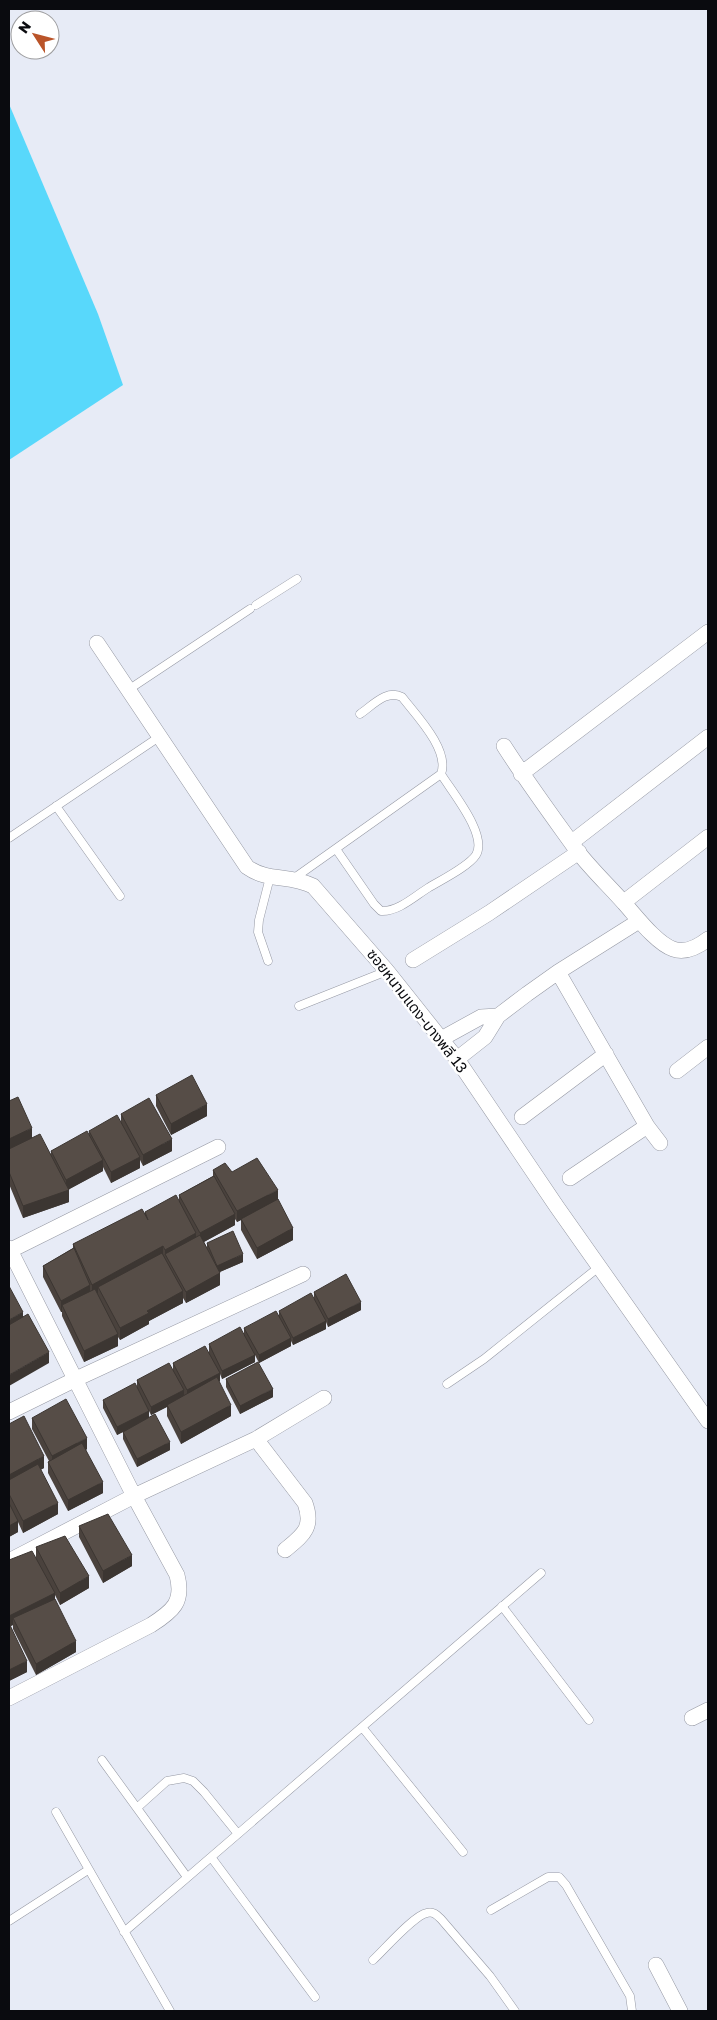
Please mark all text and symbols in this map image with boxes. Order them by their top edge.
north arrow [10,10,60,60]
text: N [14,18,34,36]
street label: ซอยหนามแดง-บางพลี 13 [364,945,472,1076]

